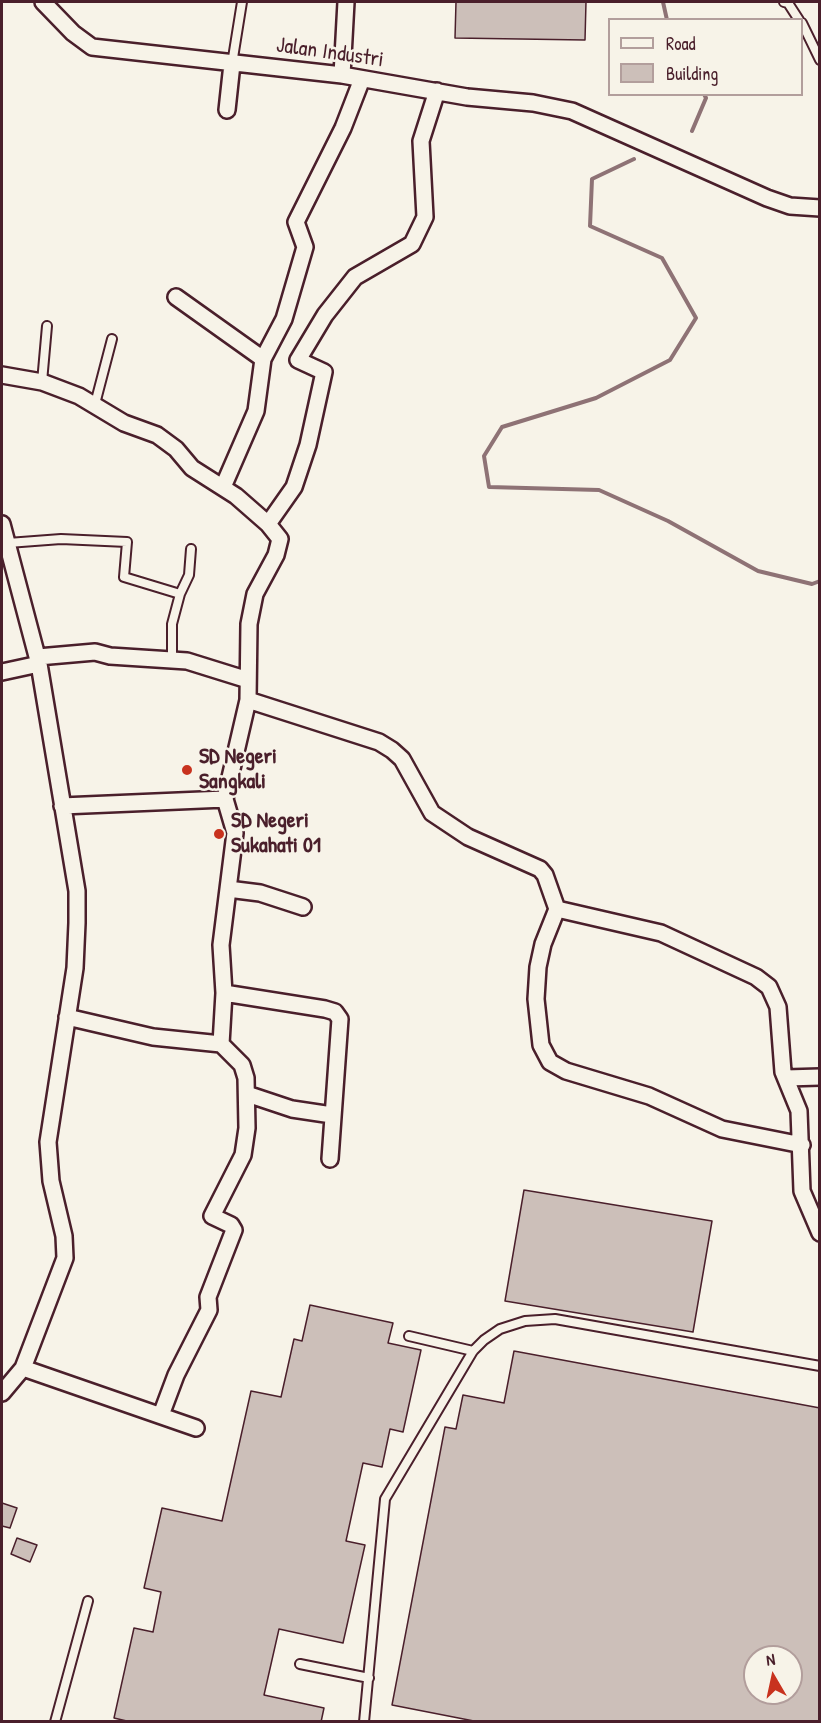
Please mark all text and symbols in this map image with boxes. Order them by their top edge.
legend [608,18,803,96]
text: Road [666,31,696,56]
street label: Jalan Industri [275,32,385,74]
text: Building [666,61,718,86]
place label: SD Negeri Sangkali [199,744,277,796]
marker: SD Negeri Sangkali [180,763,194,777]
place label: SD Negeri Sukahati 01 [231,808,321,860]
marker: SD Negeri Sukahati 01 [212,827,226,841]
north arrow [743,1645,803,1705]
text: N [765,1648,776,1671]

